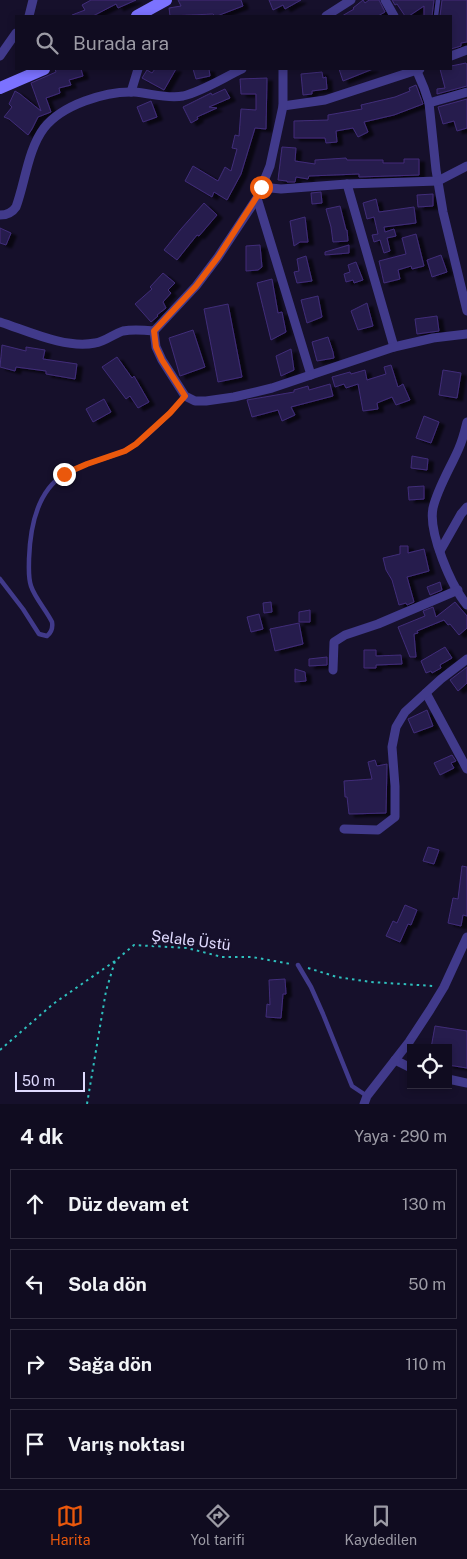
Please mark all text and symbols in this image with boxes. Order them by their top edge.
search box [15,15,452,70]
icon: search [33,29,61,57]
text: Burada ara [73,32,169,54]
route start [250,176,273,199]
route end [53,463,76,486]
street label: Şelale Üstü [150,926,232,953]
map controls [407,1044,452,1089]
button: locate [407,1044,452,1089]
scale bar [15,1069,85,1092]
text: 50 m [22,1073,55,1089]
text: 4 dk [20,1124,63,1149]
text: Yaya · 290 m [354,1127,447,1146]
icon: ahead [21,1190,49,1218]
text: Düz devam et [68,1193,189,1215]
text: 130 m [402,1195,446,1214]
icon: left [21,1270,49,1298]
text: Sola dön [68,1273,147,1295]
text: 50 m [408,1275,446,1294]
icon: right [21,1350,49,1378]
text: Sağa dön [68,1353,152,1375]
text: 110 m [405,1355,446,1374]
icon: arrive [21,1430,49,1458]
text: Varış noktası [68,1433,185,1455]
tab: Harita [50,1502,90,1548]
tab: Yol tarifi [190,1502,245,1548]
tab: Kaydedilen [345,1502,417,1548]

